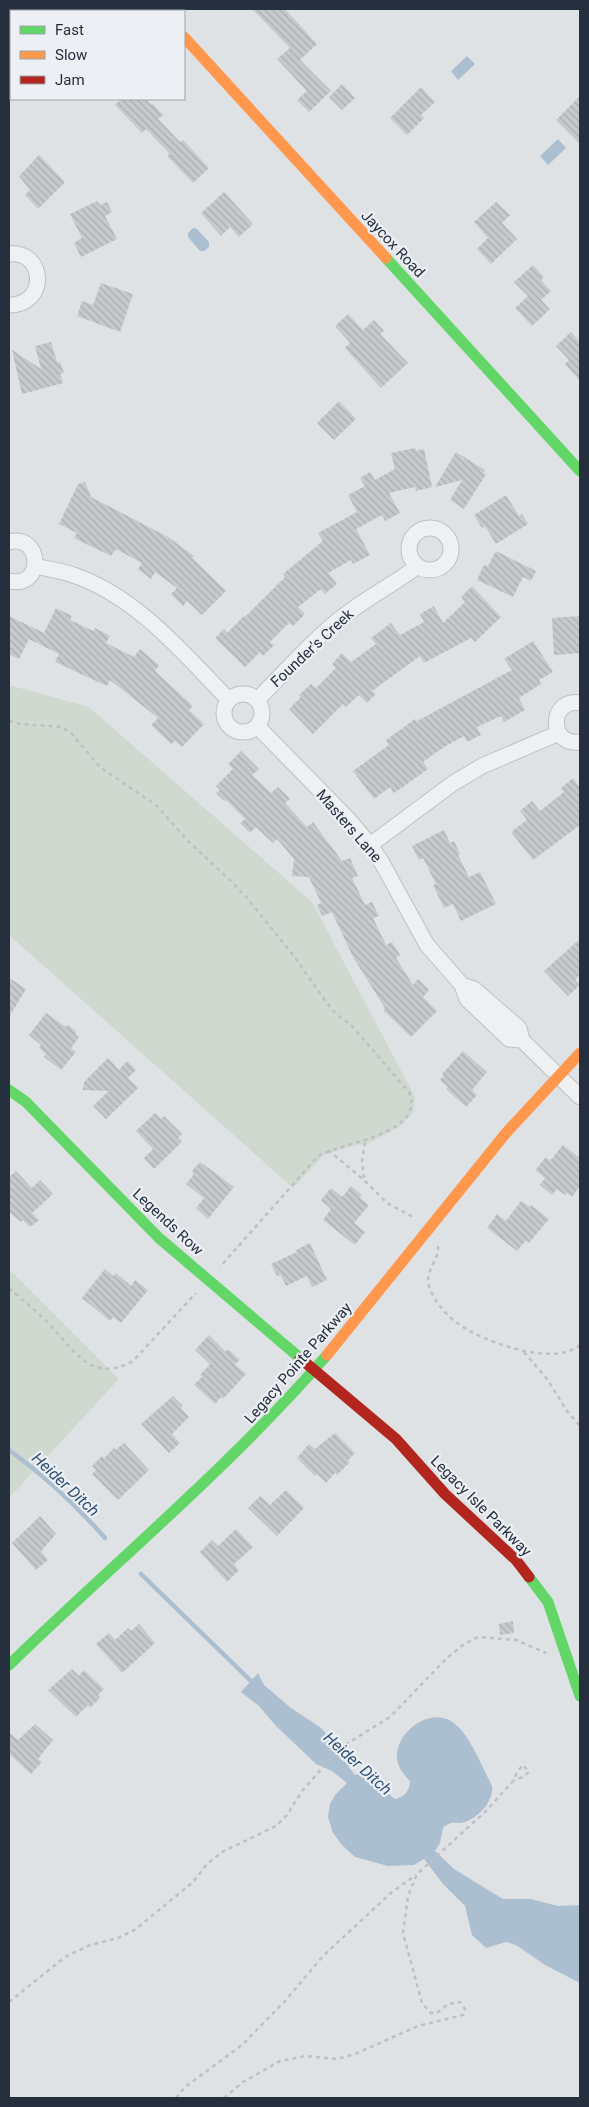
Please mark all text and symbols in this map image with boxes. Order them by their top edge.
legend [10,10,185,100]
text: Fast [55,21,84,39]
text: Slow [55,46,87,64]
text: Jam [55,71,85,89]
street label: Jaycox Road [357,207,429,281]
street label: Founder's Creek [267,605,357,691]
street label: Masters Lane [312,786,386,866]
street label: Legends Row [129,1185,207,1259]
street label: Legacy Pointe Parkway [241,1299,355,1427]
water label: Heider Ditch [28,1448,103,1520]
street label: Legacy Isle Parkway [427,1452,535,1560]
water label: Heider Ditch [320,1728,396,1799]

